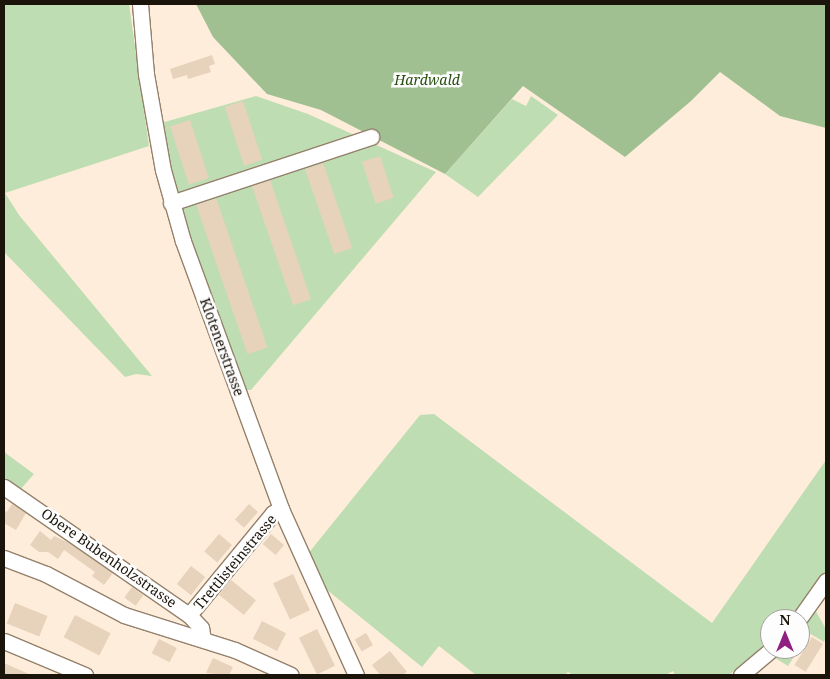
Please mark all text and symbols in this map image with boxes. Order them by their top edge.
park label: Hardwald [394,72,460,88]
street label: Klotenerstrasse [196,296,248,398]
street label: Obere Bubenholzstrasse [38,505,180,611]
street label: Trettlisteinstrasse [190,511,280,613]
north arrow [760,609,810,659]
text: N [779,610,791,629]

